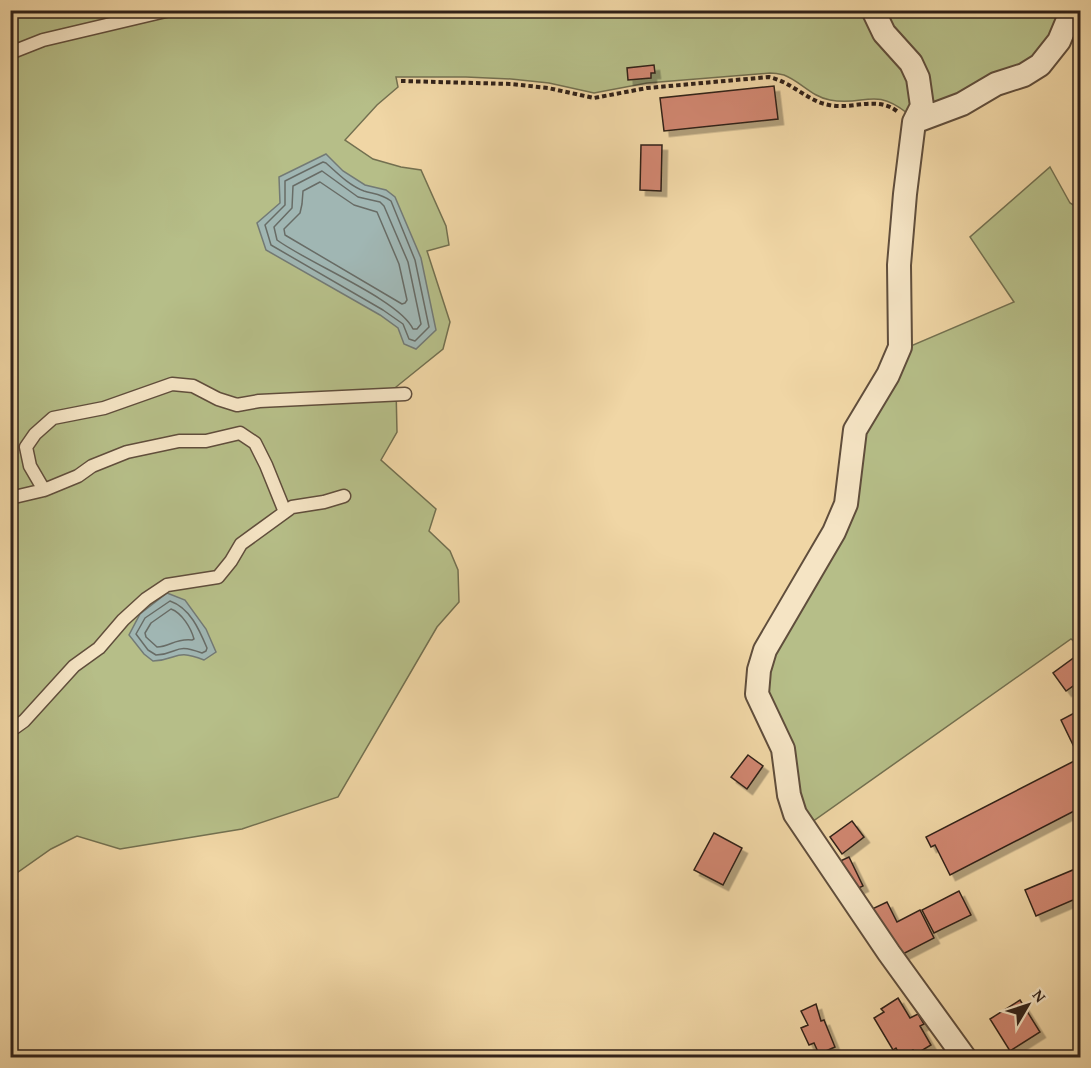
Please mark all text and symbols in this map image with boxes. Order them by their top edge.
north arrow [998,975,1058,1035]
text: N [1027,984,1053,1008]

